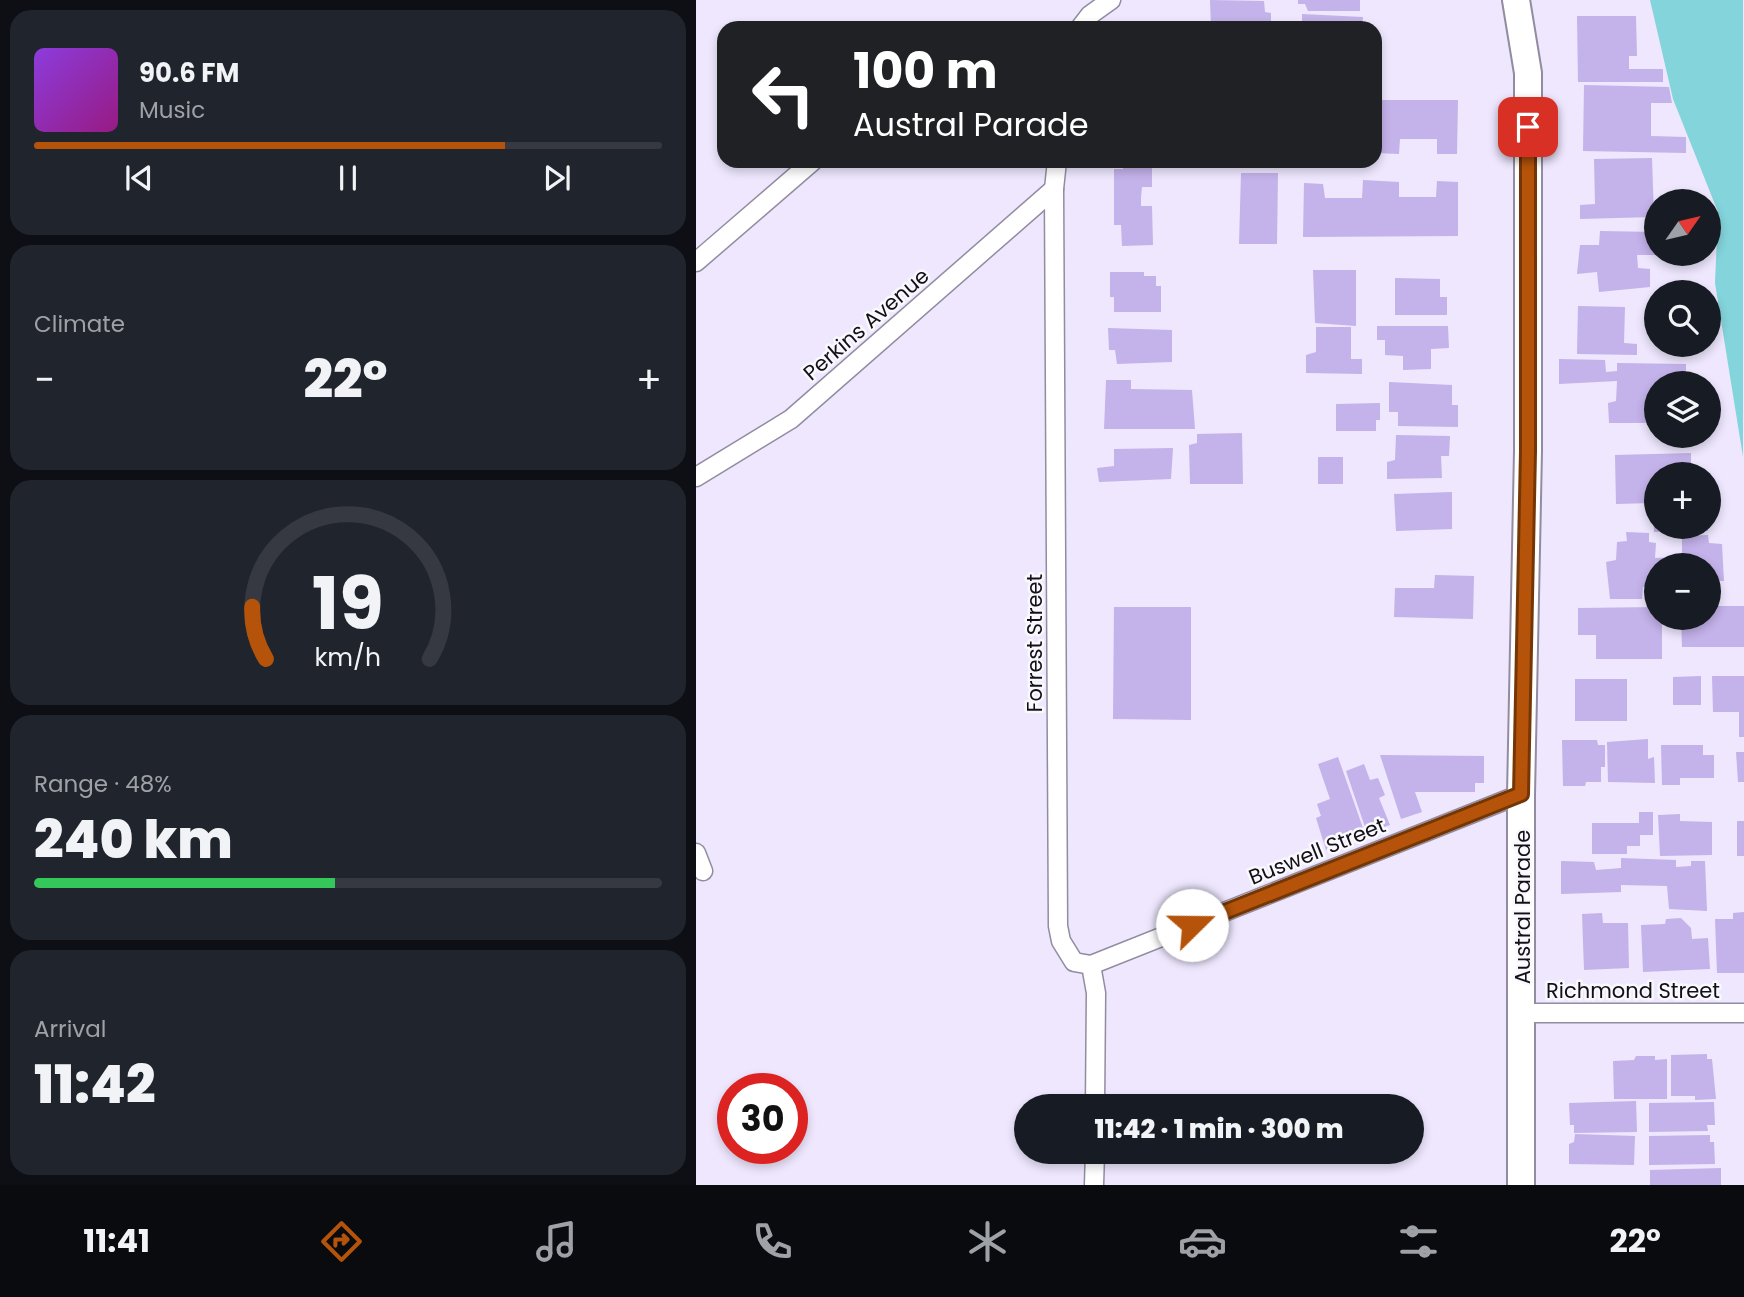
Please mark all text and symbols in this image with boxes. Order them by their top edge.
text: 100 m [853,37,998,105]
icon: left [738,49,829,140]
text: 90.6 FM [139,55,239,91]
text: Music [139,94,205,126]
pin [1498,97,1558,157]
text: Austral Parade [853,102,1089,147]
icon: arrive [1509,108,1547,146]
icon: previous [120,159,158,197]
icon: pause [329,159,367,197]
icon: next [538,159,576,197]
north arrow [1644,189,1722,266]
map controls [1644,189,1721,630]
street label: Perkins Avenue [797,261,935,387]
button: search [1644,280,1721,357]
text: Climate [34,308,125,340]
text: 22° [303,343,388,416]
text: − [34,353,55,406]
text: + [636,353,662,406]
button: layers [1644,371,1721,448]
button: + [1644,462,1721,539]
text: 19 [312,553,384,654]
button: − [1644,553,1721,630]
street label: Forrest Street [1020,574,1049,712]
text: km/h [315,639,381,674]
text: Range · 48% [34,768,172,800]
text: 240 km [34,803,233,876]
street label: Buswell Street [1244,810,1390,892]
street label: Austral Parade [1508,830,1537,984]
position arrow [1155,888,1229,962]
street label: Richmond Street [1546,976,1720,1005]
text: Arrival [34,1013,106,1045]
text: 11:42 [34,1048,155,1121]
speed limit sign: 30 [717,1073,808,1164]
text: 11:42 · 1 min · 300 m [1095,1111,1343,1147]
icon: directions [317,1217,366,1266]
icon: music [532,1217,581,1266]
icon: phone [748,1217,797,1266]
icon: climate [963,1217,1012,1266]
icon: car [1178,1217,1227,1266]
icon: filters [1394,1217,1443,1266]
text: 11:41 [83,1218,150,1263]
text: 22° [1609,1218,1661,1263]

